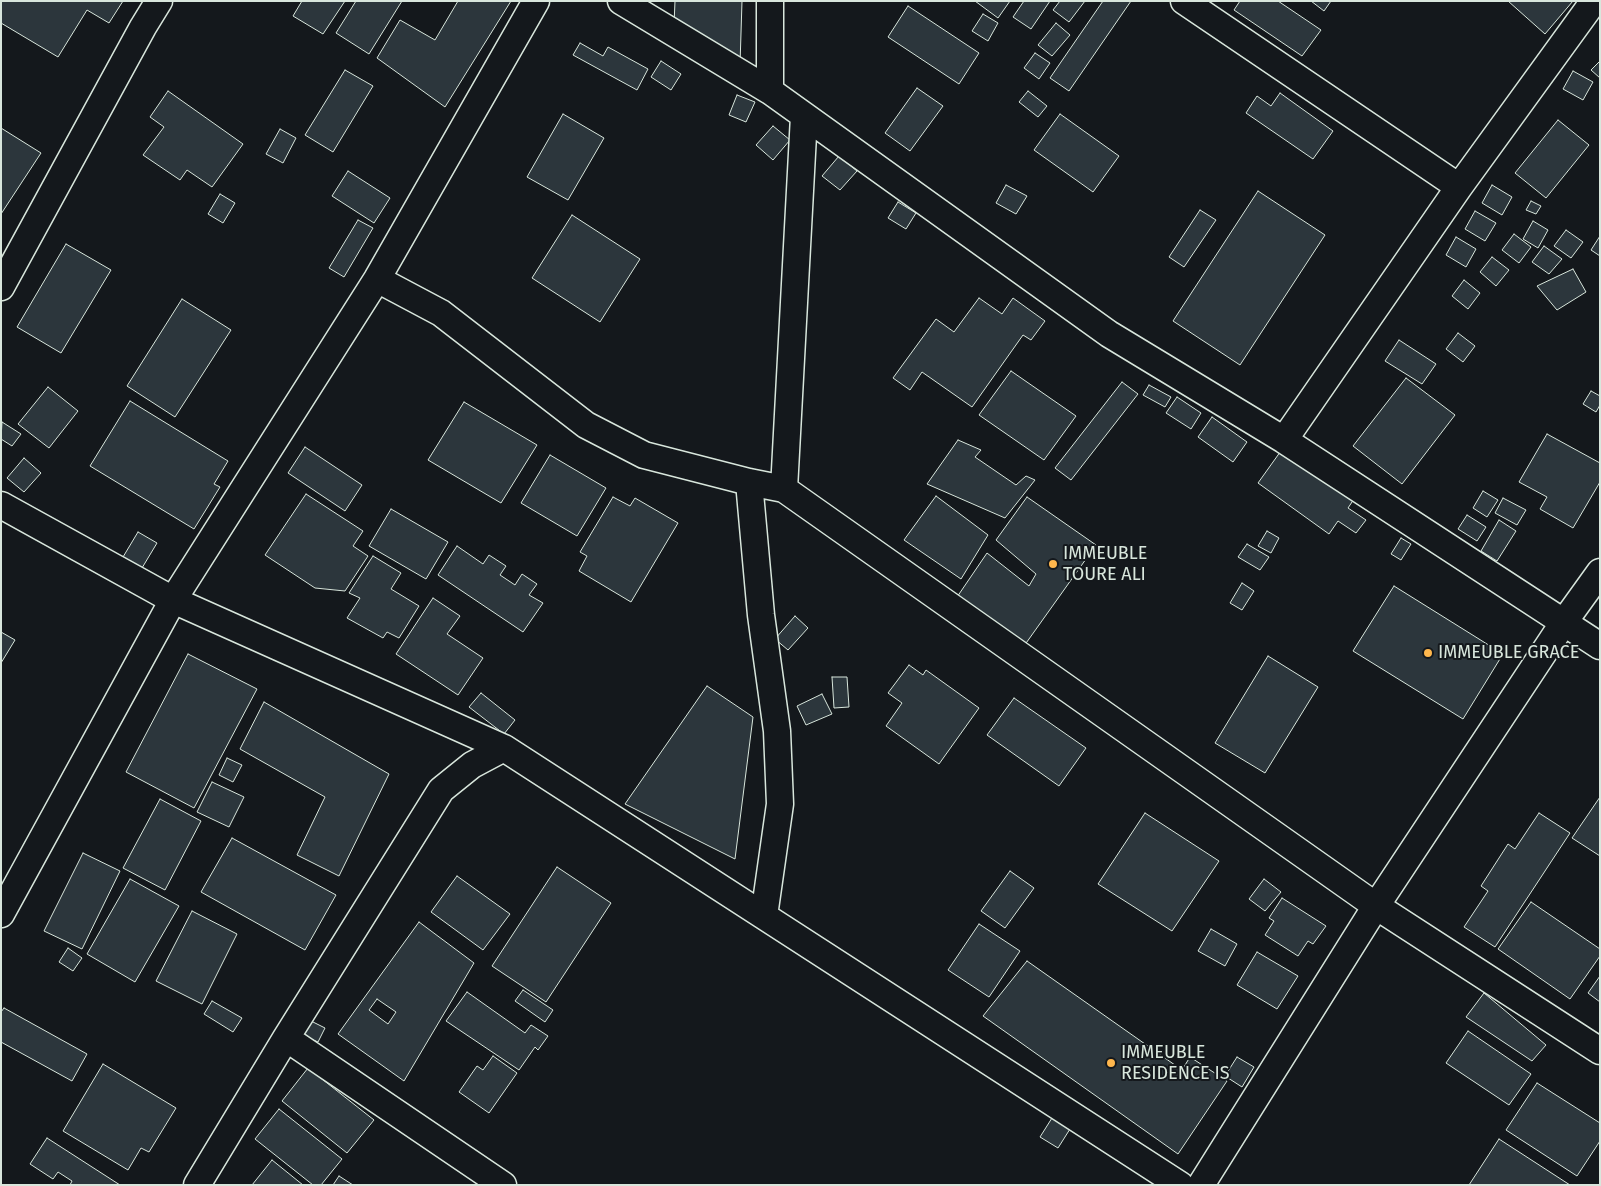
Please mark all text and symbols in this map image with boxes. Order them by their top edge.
place label: IMMEUBLE TOURE ALI [1063,543,1147,586]
marker: IMMEUBLE TOURE ALI [1047,558,1059,570]
place label: IMMEUBLE GRACE [1438,642,1579,664]
marker: IMMEUBLE GRACE [1422,647,1434,659]
place label: IMMEUBLE RESIDENCE IS [1121,1042,1230,1084]
marker: IMMEUBLE RESIDENCE IS [1105,1057,1117,1069]

